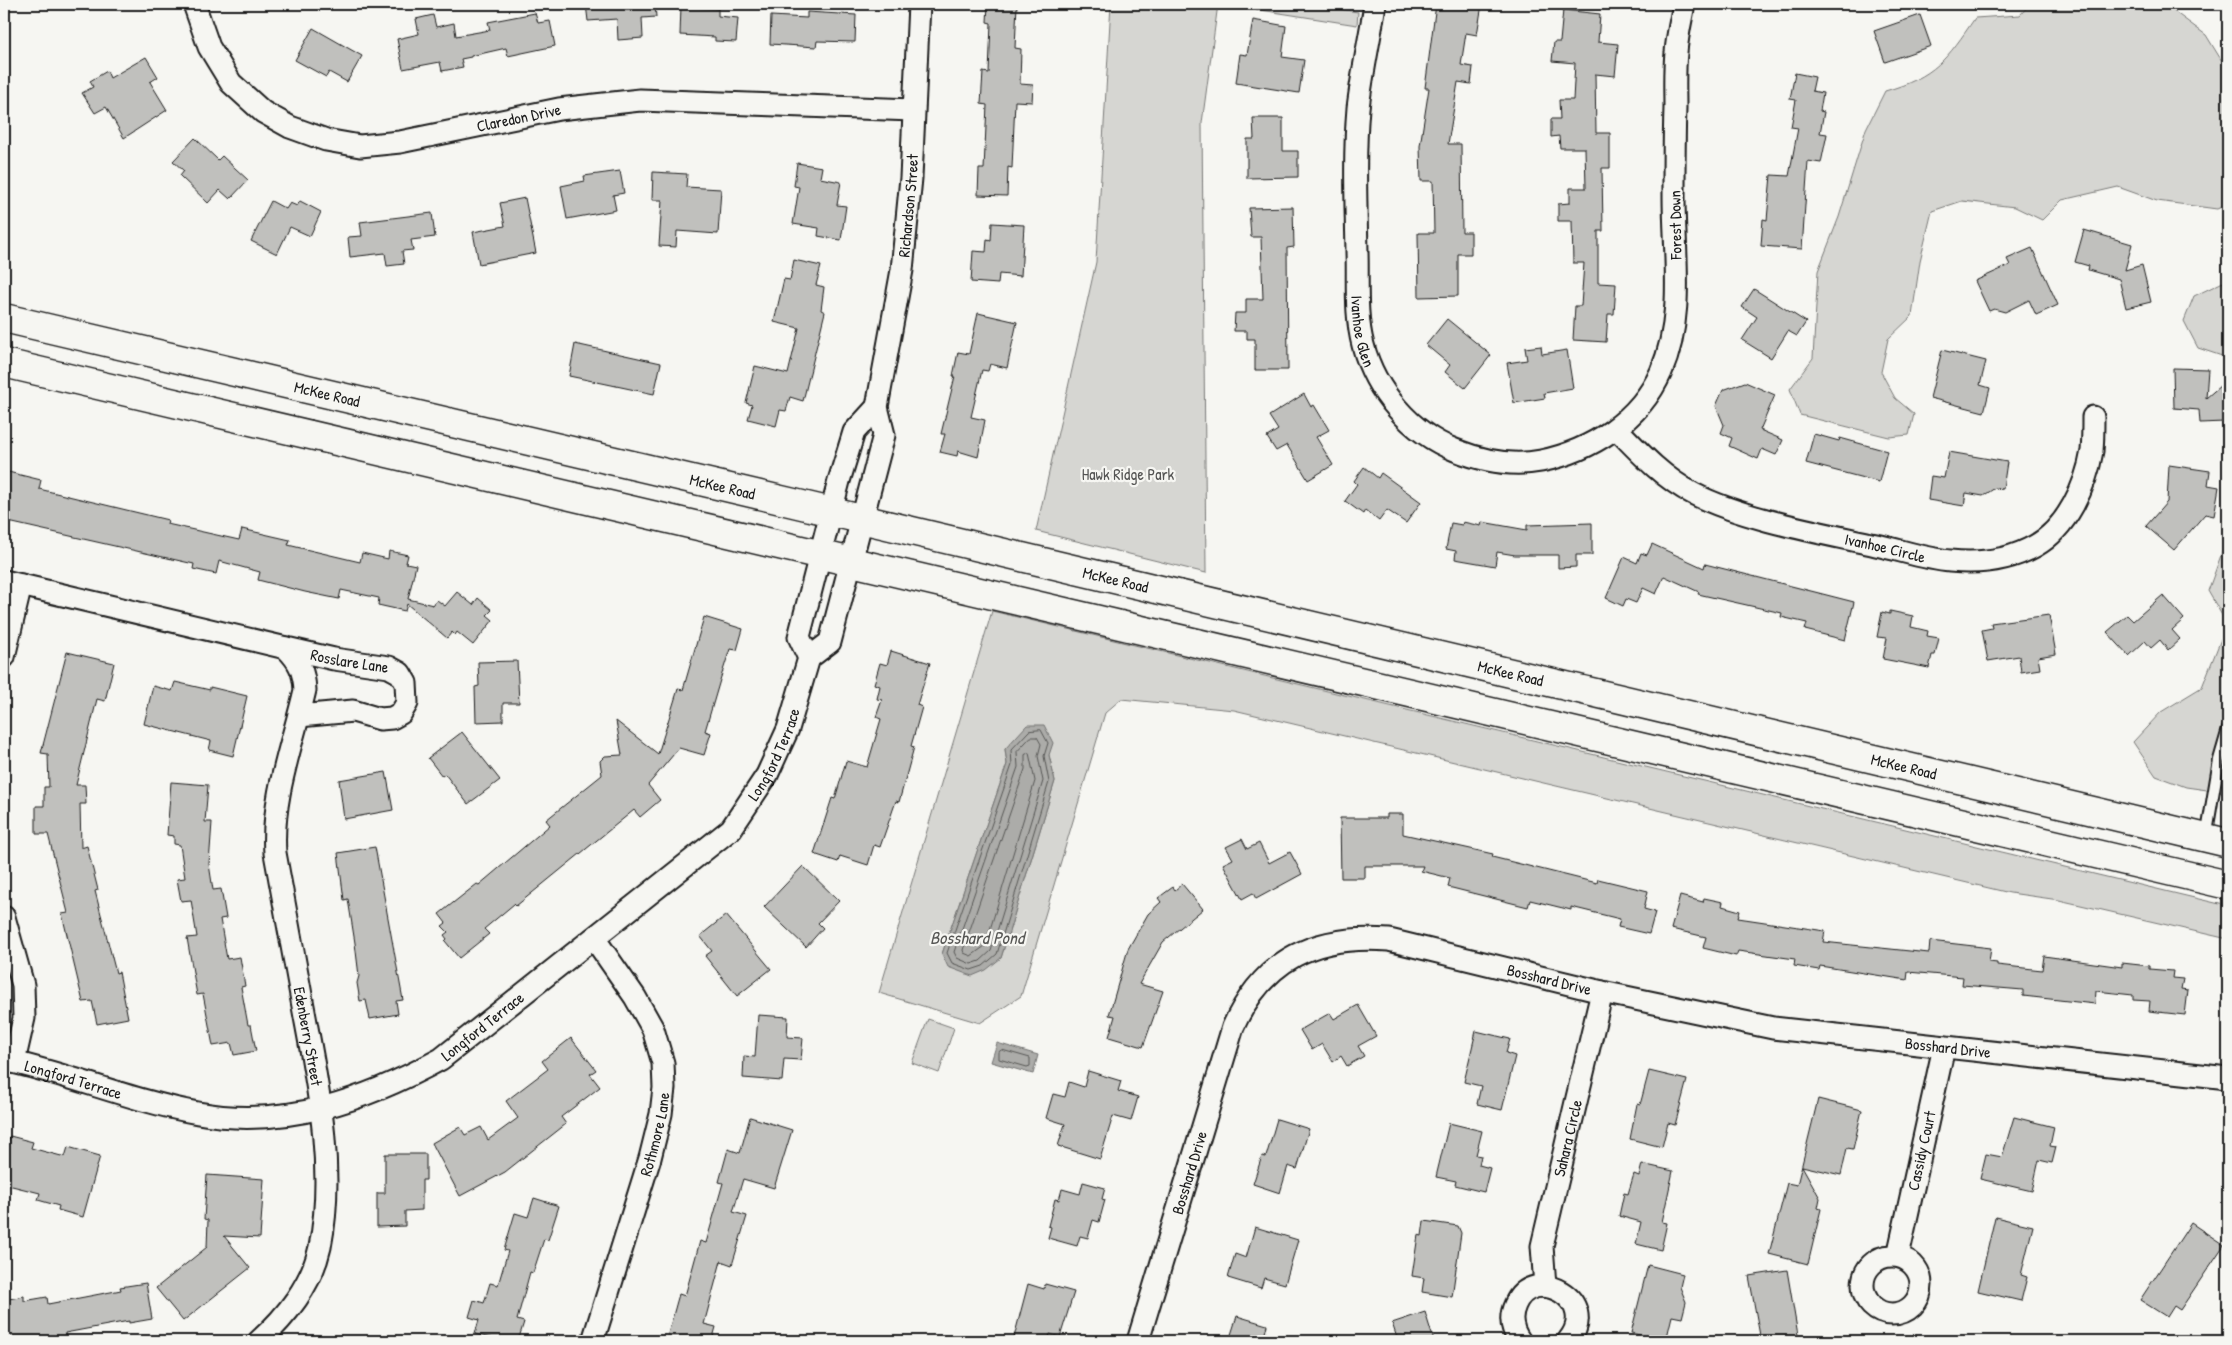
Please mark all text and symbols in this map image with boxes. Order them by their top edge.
street label: Claredon Drive [474,98,563,137]
street label: Richardson Street [892,153,923,258]
street label: Forest Down [1663,190,1687,261]
street label: Ivanhoe Glen [1346,295,1380,370]
street label: McKee Road [292,375,362,412]
park label: Hawk Ridge Park [1082,463,1175,485]
street label: McKee Road [688,468,758,505]
street label: Ivanhoe Circle [1843,528,1928,568]
street label: McKee Road [1081,561,1151,598]
street label: Rosslare Lane [309,643,391,678]
street label: McKee Road [1476,655,1546,691]
street label: Longford Terrace [742,705,805,805]
street label: McKee Road [1869,748,1939,785]
water label: Bosshard Pond [930,925,1027,950]
street label: Bosshard Drive [1505,958,1594,1000]
street label: Edenberry Street [289,985,328,1088]
street label: Longford Terrace [436,986,529,1066]
street label: Bosshard Drive [1904,1032,1993,1063]
street label: Longford Terrace [23,1054,125,1104]
street label: Rothmore Lane [634,1091,674,1179]
street label: Sahara Circle [1548,1097,1587,1179]
street label: Cassidy Court [1902,1108,1941,1192]
street label: Bosshard Drive [1166,1128,1212,1217]

